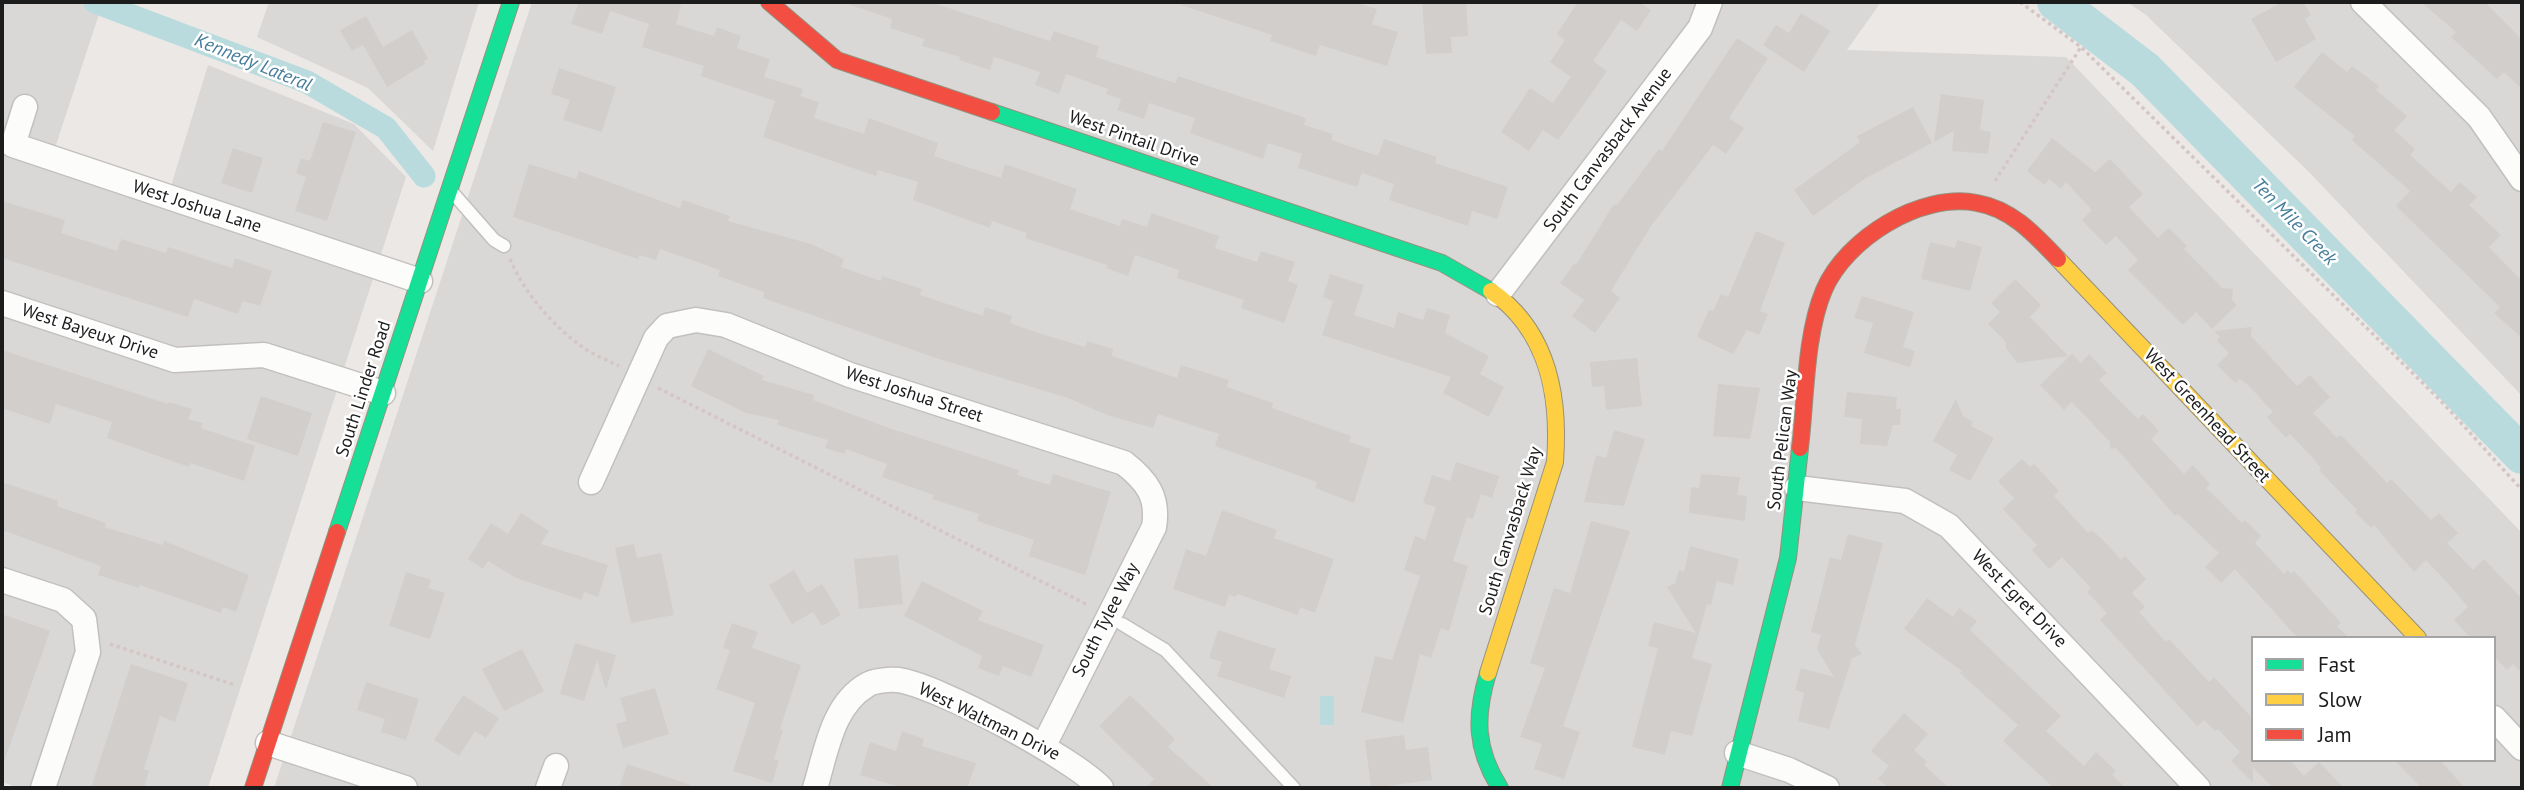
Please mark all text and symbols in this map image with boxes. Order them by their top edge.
water label: Kennedy Lateral [191,29,315,97]
street label: South Canvasback Avenue [1539,64,1677,236]
street label: West Pintail Drive [1066,107,1202,171]
water label: Ten Mile Creek [2247,174,2341,270]
street label: West Joshua Lane [130,176,264,238]
street label: West Bayeux Drive [19,300,161,364]
street label: South Linder Road [332,318,396,460]
street label: West Greenhead Street [2139,345,2275,487]
street label: West Joshua Street [842,363,986,427]
street label: South Pelican Way [1764,368,1802,512]
street label: South Canvasback Way [1475,444,1547,618]
street label: West Egret Drive [1967,546,2071,652]
street label: South Tylee Way [1068,559,1144,681]
legend [2251,636,2496,762]
text: Fast [2318,651,2355,678]
street label: West Waltman Drive [915,678,1063,766]
text: Slow [2318,686,2362,713]
text: Jam [2318,721,2352,748]

